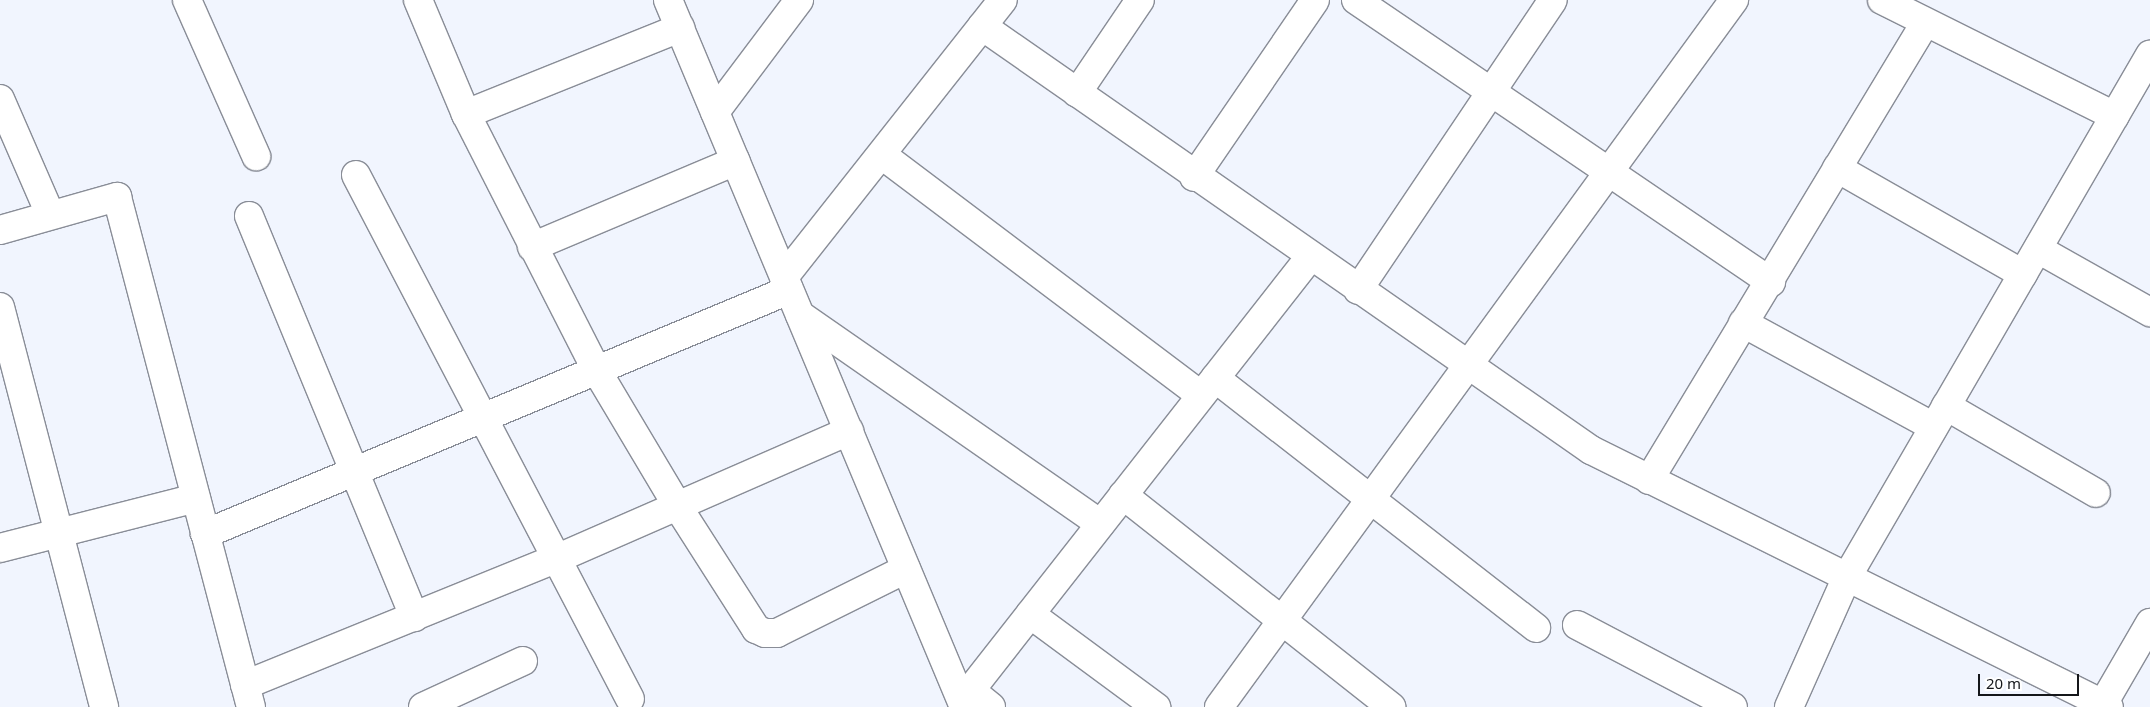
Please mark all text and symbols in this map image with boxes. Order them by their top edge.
scale bar [1980,664,2081,696]
text: 20 m [1986,673,2021,693]

